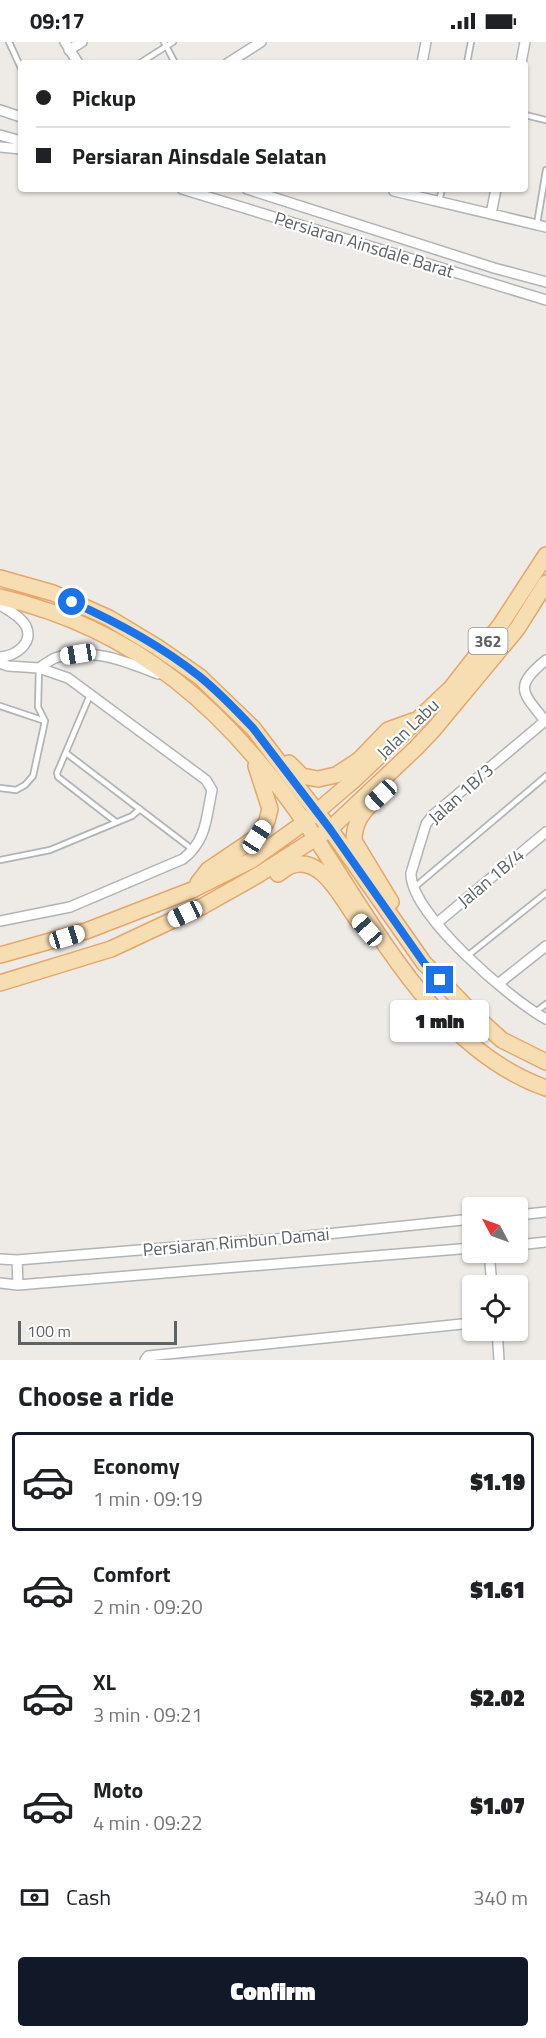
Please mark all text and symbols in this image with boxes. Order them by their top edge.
text: 09:17 [30,4,85,38]
text: Pickup [72,81,136,115]
text: Persiaran Ainsdale Selatan [72,139,327,173]
street label: Persiaran Ainsdale Barat [271,204,458,285]
route start [58,588,85,615]
road number: 362 [468,628,508,654]
car [59,642,97,666]
street label: Jalan Labu [370,692,445,765]
street label: Jalan 1B/3 [422,757,499,830]
car [362,776,400,814]
car [240,817,274,857]
street label: Jalan 1B/4 [451,842,530,914]
car [165,898,205,930]
car [348,911,386,949]
car [47,923,87,951]
route end [426,966,453,993]
callout: 1 min [390,1001,490,1043]
text: 1 min [415,1005,464,1036]
north arrow [462,1197,528,1263]
map controls [462,1197,528,1341]
street label: Persiaran Rimbun Damai [141,1220,331,1263]
button: locate [462,1275,528,1341]
scale bar [18,1318,177,1346]
text: 100 m [27,1319,71,1343]
text: Choose a ride [18,1375,174,1416]
text: Economy [93,1449,180,1483]
icon: car [21,1455,75,1509]
text: $1.19 [470,1465,525,1499]
text: 1 min · 09:19 [93,1483,203,1514]
text: Comfort [93,1557,171,1591]
icon: car [21,1563,75,1617]
text: $1.61 [470,1573,525,1607]
text: 2 min · 09:20 [93,1591,203,1622]
text: XL [93,1665,116,1699]
icon: car [21,1671,75,1725]
text: $2.02 [470,1681,525,1715]
text: 3 min · 09:21 [93,1699,203,1730]
text: Moto [93,1773,143,1807]
icon: car [21,1779,75,1833]
text: $1.07 [470,1789,525,1823]
text: 4 min · 09:22 [93,1807,203,1838]
text: Cash [66,1880,111,1914]
icon: cash [18,1881,51,1914]
text: 340 m [473,1882,528,1913]
button: Confirm [18,1957,528,2026]

